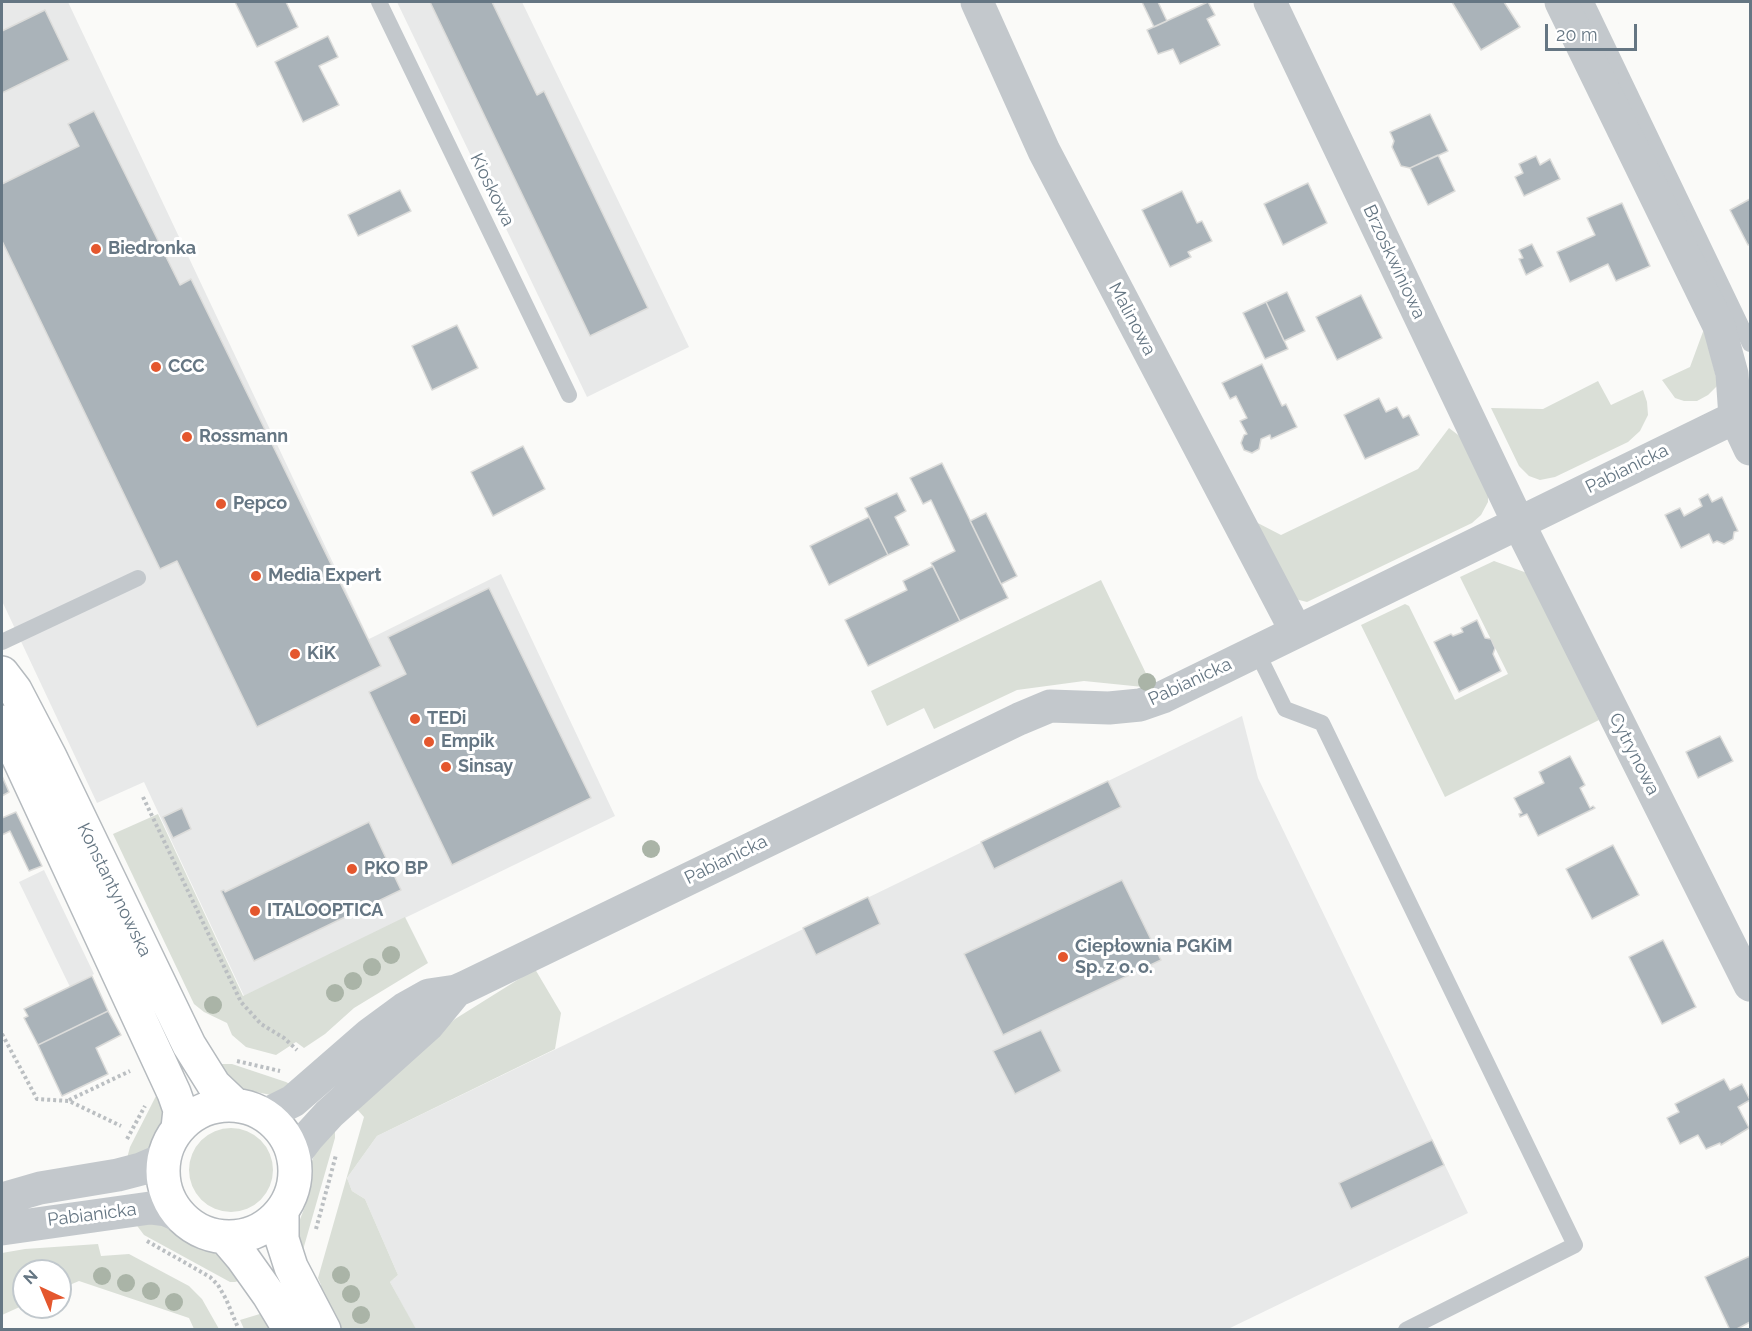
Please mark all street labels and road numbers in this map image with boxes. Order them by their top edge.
street label: Kioskowa [465,150,519,230]
street label: Brzoskwiniowa [1358,201,1430,323]
street label: Malinowa [1104,279,1160,359]
street label: Pabianicka [1582,440,1672,498]
street label: Pabianicka [1145,653,1235,711]
street label: Cytrynowa [1604,709,1664,799]
street label: Konstantynowska [72,820,156,960]
street label: Pabianicka [681,831,771,889]
street label: Pabianicka [46,1199,138,1231]

